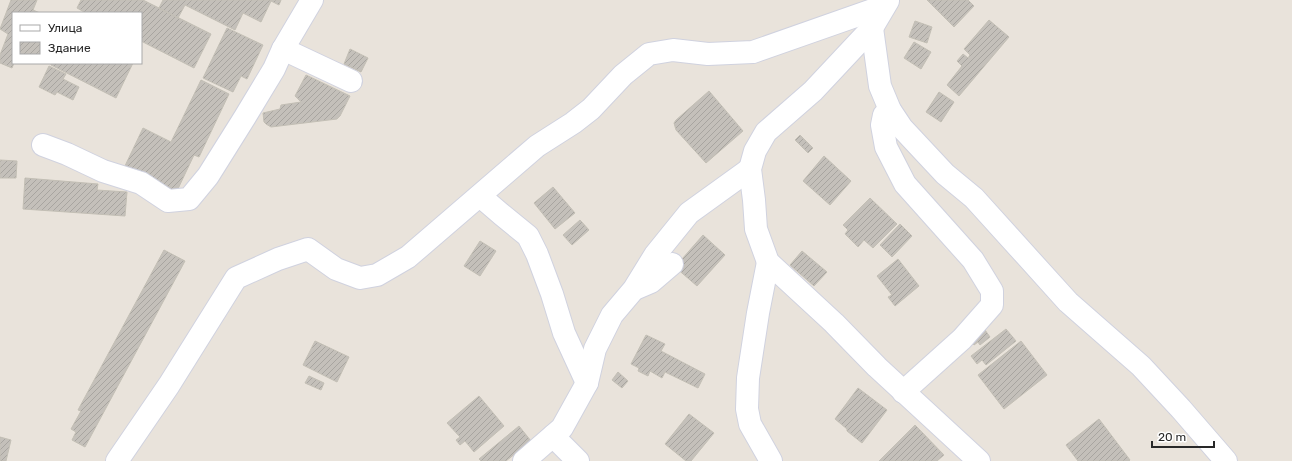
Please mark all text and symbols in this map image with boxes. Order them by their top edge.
legend [12,12,142,64]
text: Улица [48,21,82,35]
text: Здание [48,41,91,55]
scale bar [1152,423,1214,449]
text: 20 m [1158,430,1186,444]

